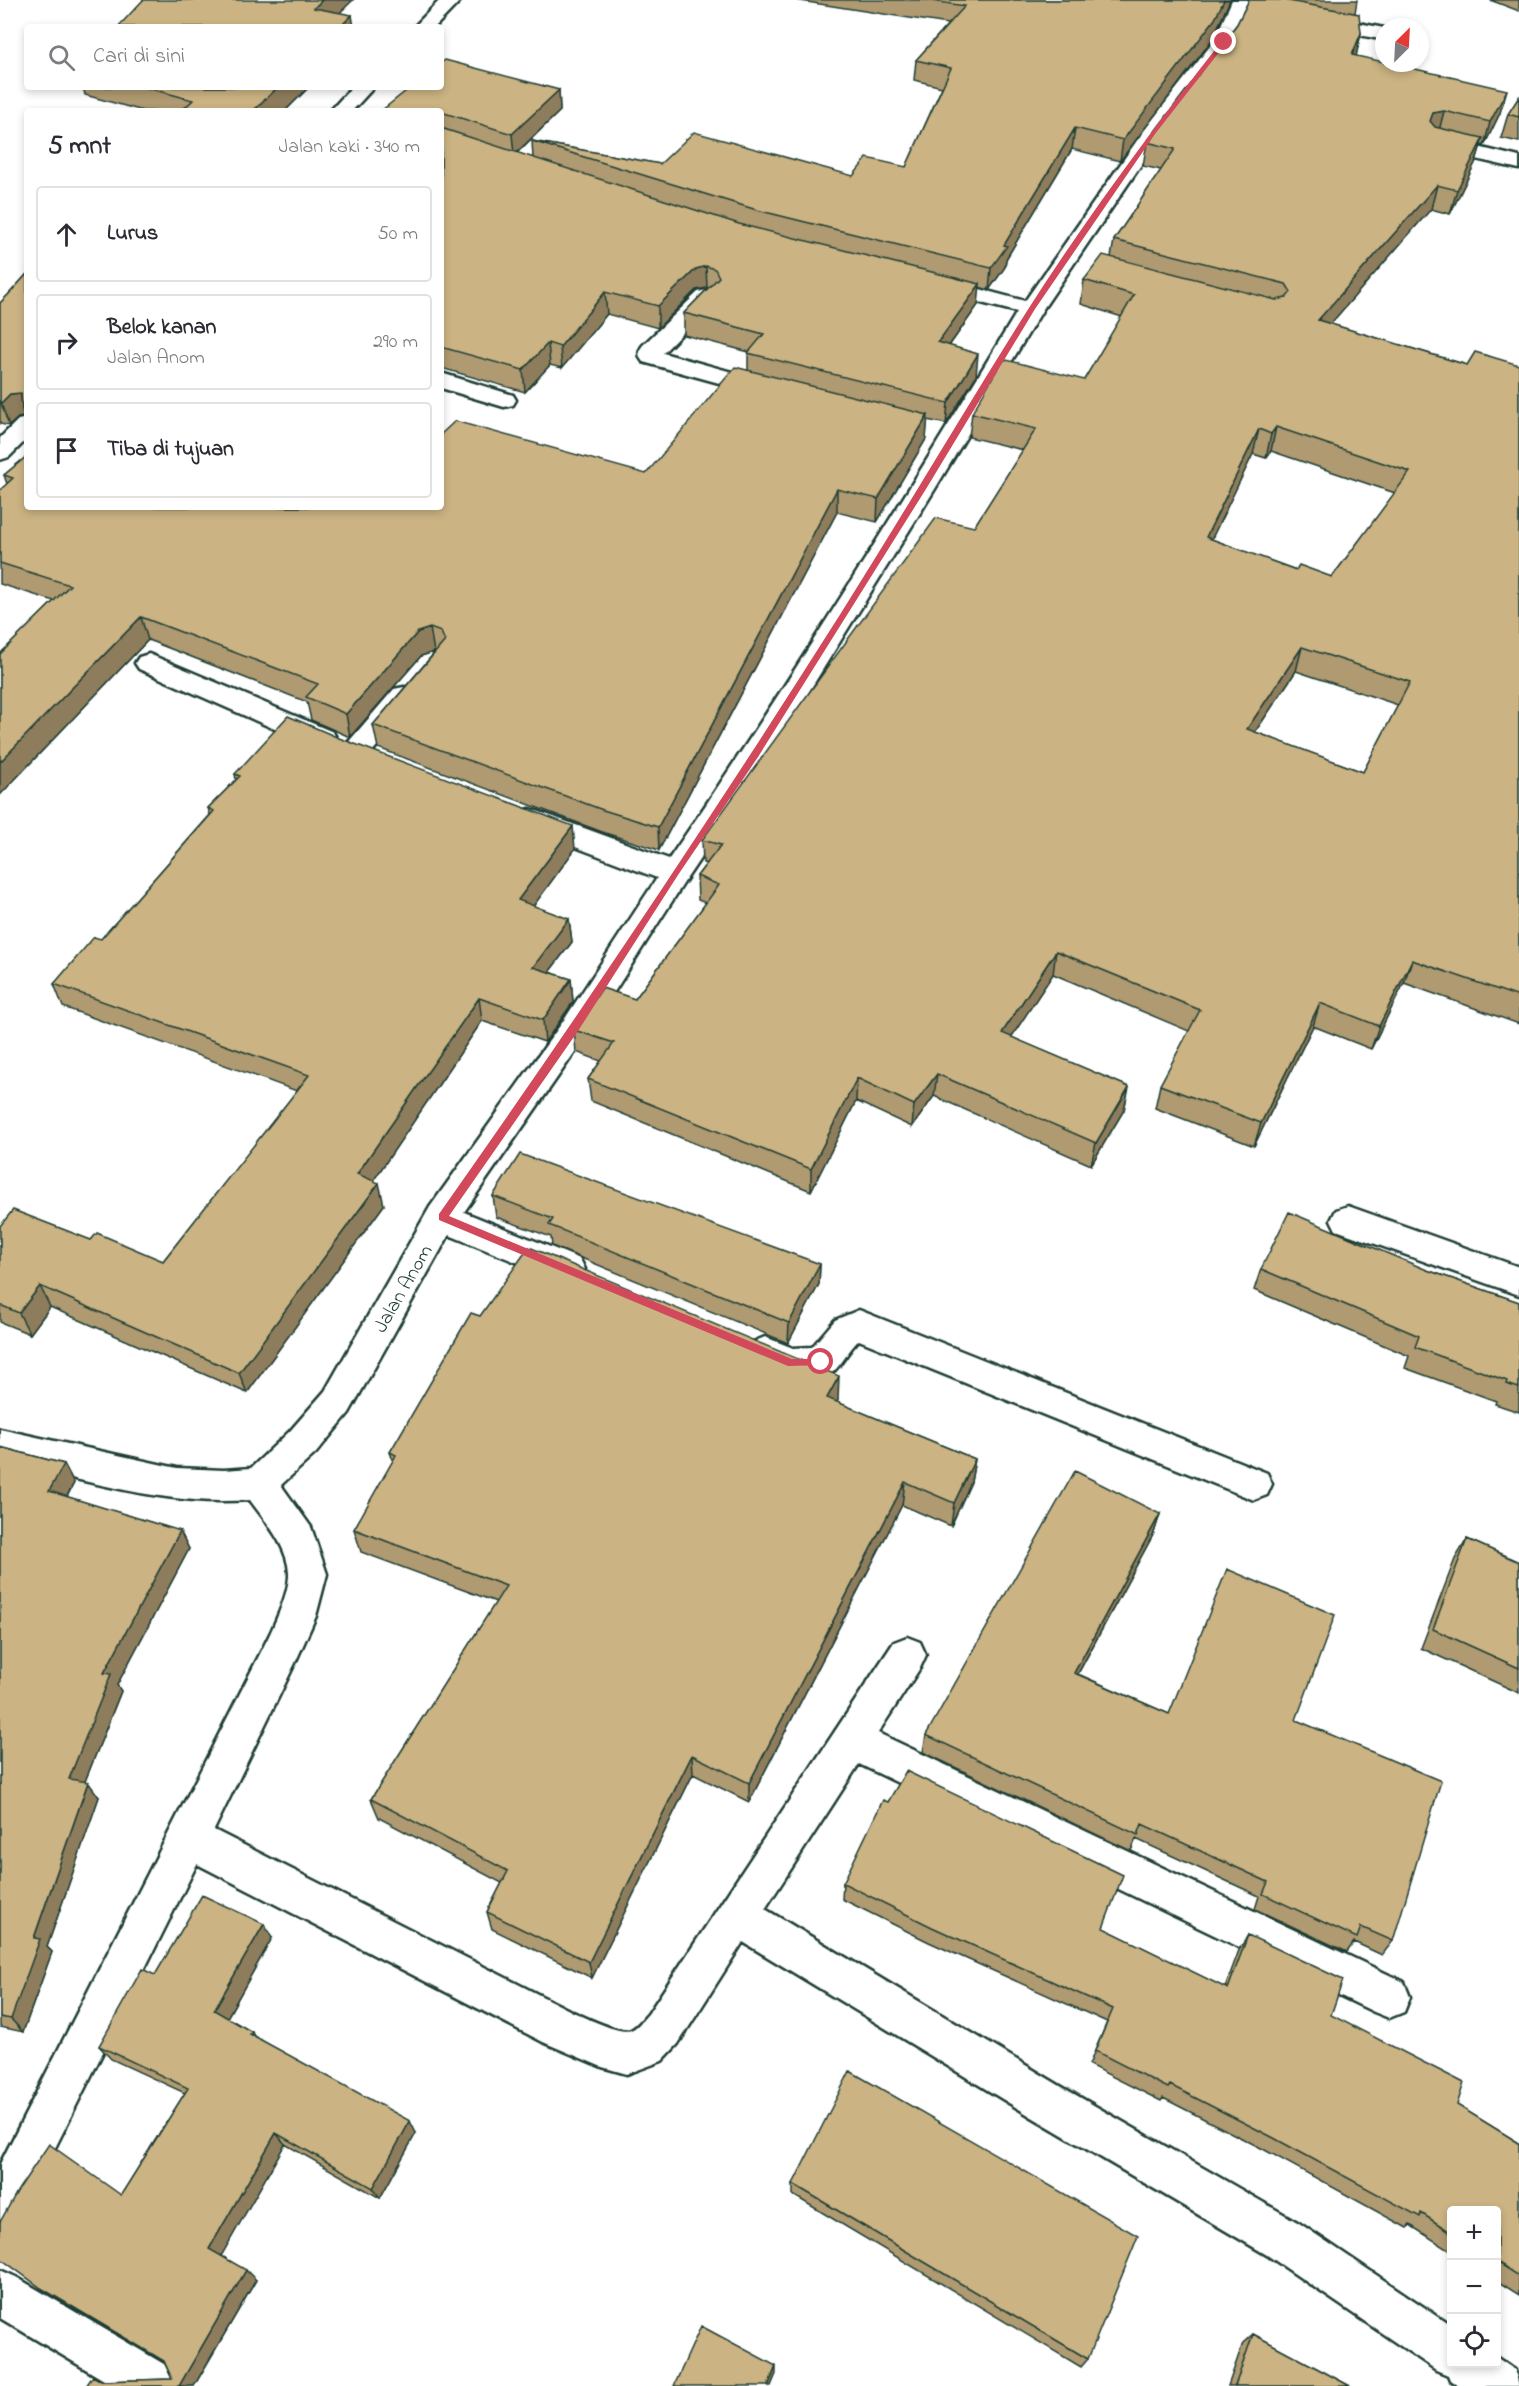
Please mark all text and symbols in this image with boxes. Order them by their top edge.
north arrow [1375,18,1429,72]
search box [24,24,444,90]
route end [1210,28,1236,54]
icon: search [45,41,78,74]
text: Cari di sini [93,41,185,73]
text: 5 mnt [48,128,111,166]
text: Jalan kaki · 340 m [279,133,420,162]
icon: ahead [50,218,83,251]
text: Lurus [107,218,158,250]
text: 50 m [377,220,418,249]
text: Belok kanan [107,312,216,344]
icon: right [50,326,83,359]
text: 290 m [373,328,418,357]
text: Jalan Anom [107,344,205,373]
icon: arrive [50,434,83,467]
text: Tiba di tujuan [107,434,234,466]
street label: Jalan Anom [367,1240,441,1339]
route start [807,1348,833,1374]
map controls [1447,2206,1501,2368]
button: + [1447,2206,1501,2260]
button: − [1447,2260,1501,2314]
button: locate [1447,2314,1501,2368]

